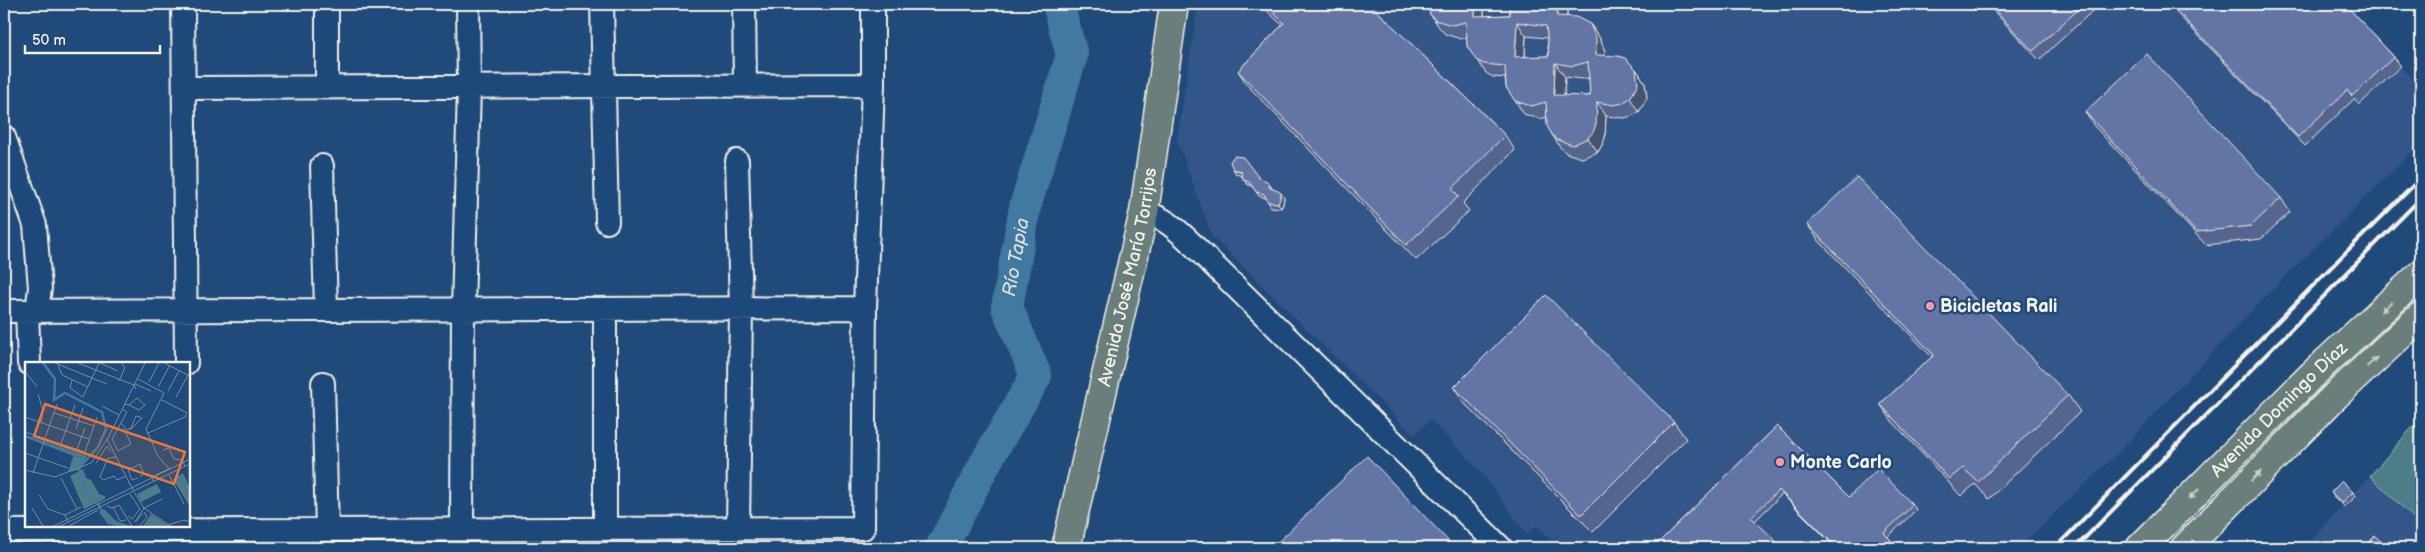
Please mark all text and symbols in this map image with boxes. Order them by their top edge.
scale bar [25,22,160,54]
text: 50 m [32,31,66,50]
street label: Avenida José María Torrijos [1093,166,1161,388]
water label: Río Tapia [998,216,1034,298]
place label: Bicicletas Rali [1940,296,2057,317]
marker: Bicicletas Rali [1924,300,1936,312]
one-way arrow [2380,301,2392,313]
street label: Avenida Domingo Díaz [2206,337,2352,482]
one-way arrow [2365,356,2377,368]
inset map [25,362,190,527]
place label: Monte Carlo [1790,452,1892,473]
marker: Monte Carlo [1774,456,1786,468]
one-way arrow [2250,470,2262,482]
one-way arrow [2188,488,2200,500]

